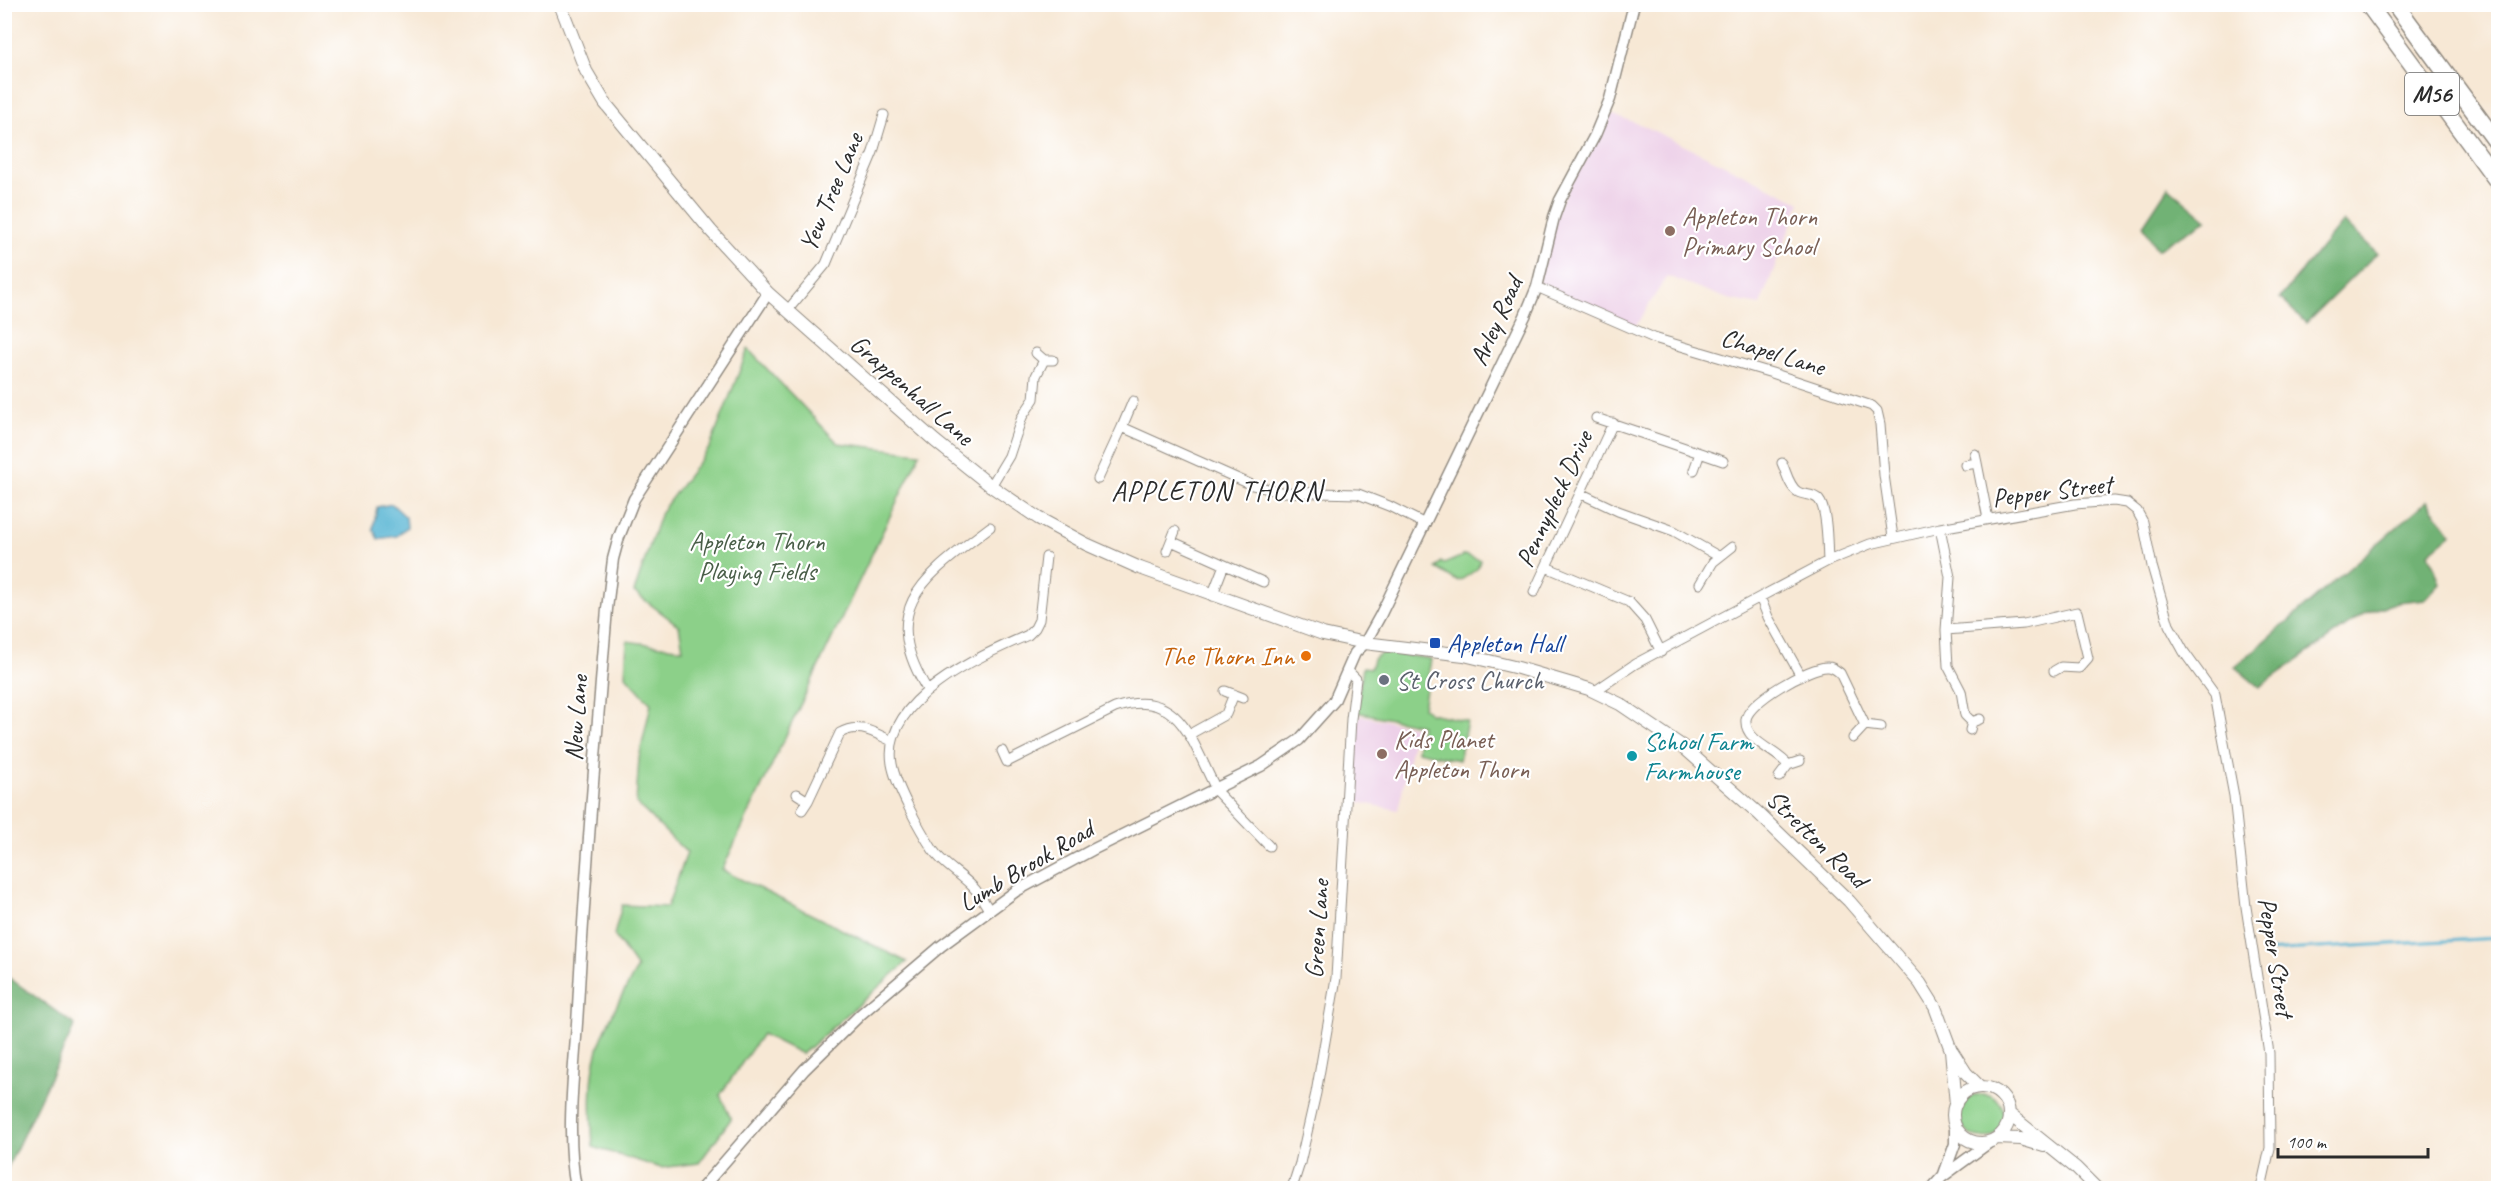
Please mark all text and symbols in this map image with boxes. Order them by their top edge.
road number: M56 [2405,73,2459,115]
street label: Yew Tree Lane [791,126,871,256]
place label: Appleton Thorn Primary School [1682,200,1820,263]
marker: Appleton Thorn Primary School [1663,224,1677,238]
street label: Arley Road [1462,268,1532,371]
street label: Chapel Lane [1717,321,1831,384]
street label: Grappenhall Lane [843,327,982,454]
street label: Pennypleck Drive [1508,423,1601,572]
street label: Pepper Street [1990,467,2117,515]
district label: APPLETON THORN [1111,473,1325,508]
park label: Appleton Thorn Playing Fields [689,525,825,588]
place label: Appleton Hall [1447,627,1567,660]
marker: Appleton Hall [1428,636,1442,650]
place label: The Thorn Inn [1161,640,1295,673]
marker: The Thorn Inn [1299,649,1313,663]
place label: St Cross Church [1396,664,1545,697]
street label: New Lane [557,673,596,762]
marker: St Cross Church [1377,673,1391,687]
place label: Kids Planet Appleton Thorn [1394,723,1530,786]
place label: School Farm Farmhouse [1644,725,1755,788]
marker: Kids Planet Appleton Thorn [1375,747,1389,761]
marker: School Farm Farmhouse [1625,749,1639,763]
street label: Stretton Road [1759,783,1877,898]
street label: Lumb Brook Road [953,811,1103,919]
street label: Green Lane [1297,876,1337,979]
street label: Pepper Street [2250,895,2302,1022]
scale bar [2278,1121,2428,1159]
text: 100 m [2287,1131,2328,1153]

